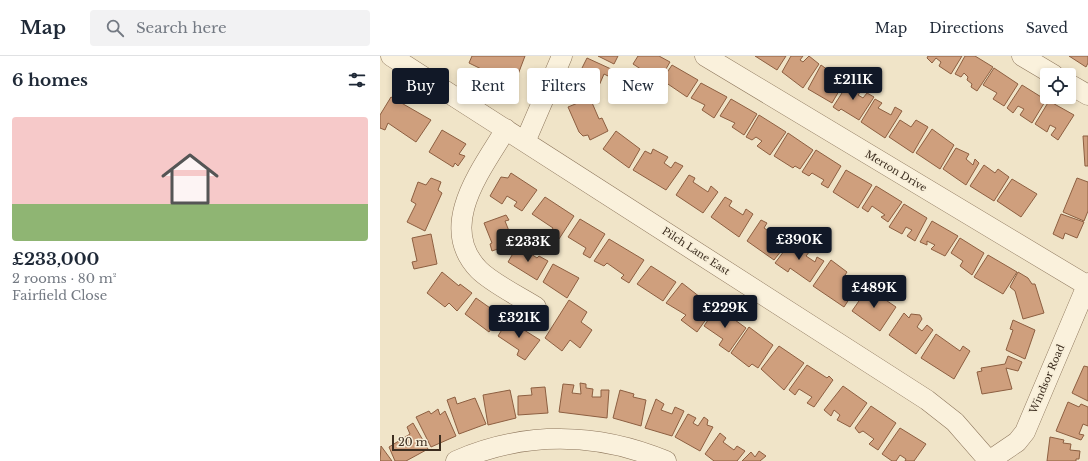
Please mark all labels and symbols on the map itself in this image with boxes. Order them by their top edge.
pin: £211K [825,67,881,101]
street label: Merton Drive [863,147,929,195]
street label: Pilch Lane East [660,224,732,278]
pin: £390K [771,227,827,261]
pin: £233K [500,229,556,263]
pin: £489K [846,275,902,309]
pin: £229K [697,295,753,329]
pin: £321K [491,305,547,339]
street label: Windsor Road [1026,342,1067,416]
scale bar [392,433,441,452]

